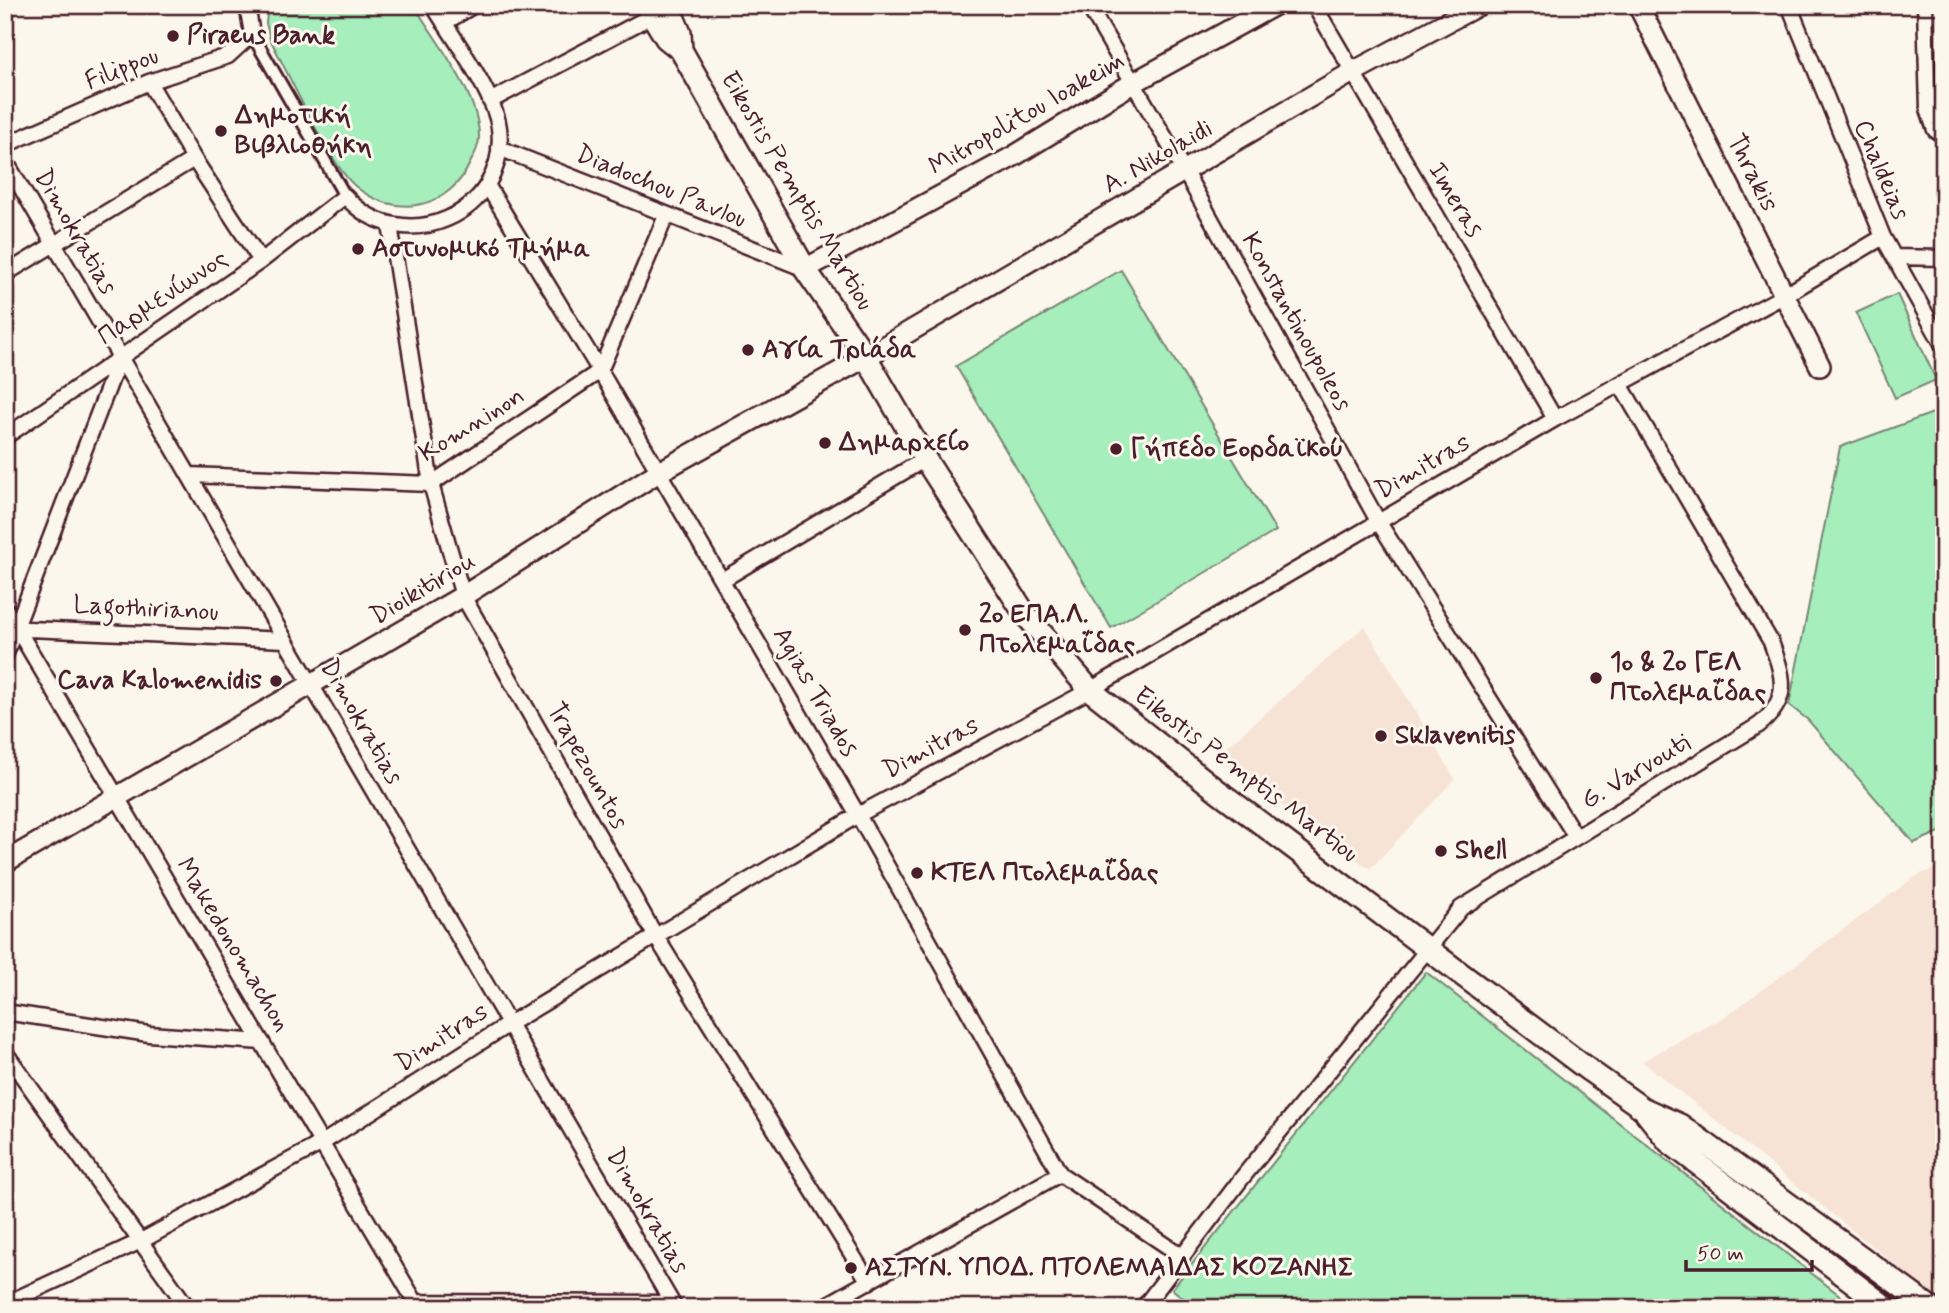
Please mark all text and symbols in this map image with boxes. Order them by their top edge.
place label: Piraeus Bank [187,19,335,53]
marker: Piraeus Bank [165,28,181,44]
street label: Filippou [80,39,164,99]
street label: Mitropolitou Ioakeim [923,44,1131,184]
street label: Eikostis Pemptis Martiou [712,65,882,317]
place label: Δημοτική Βιβλιοθήκη [234,99,372,163]
street label: A. Nikolaidi [1097,112,1219,202]
street label: Chaldeias [1845,115,1917,225]
marker: Δημοτική Βιβλιοθήκη [213,123,229,139]
street label: Thrakis [1718,128,1786,218]
street label: Diadochou Pavlou [571,137,751,237]
street label: Imeras [1419,156,1491,244]
street label: Dimokratias [25,163,125,301]
street label: Konstantinoupoleos [1233,227,1359,417]
place label: Αστυνομικό Τμήμα [372,232,591,266]
marker: Αστυνομικό Τμήμα [350,241,366,257]
street label: Παρμενίωνος [91,242,235,354]
place label: Αγία Τριάδα [762,333,917,367]
marker: Αγία Τριάδα [740,342,756,358]
street label: Komninon [413,379,531,471]
place label: Δημαρχείο [838,426,969,460]
street label: Dimitras [1369,426,1477,508]
place label: Γήπεδο Εορδαϊκού [1130,432,1343,466]
marker: Δημαρχείο [817,435,833,451]
marker: Γήπεδο Εορδαϊκού [1108,441,1124,457]
street label: Dioikitiriou [364,544,482,634]
street label: Lagothirianou [72,588,219,633]
place label: 2ο ΕΠΑ.Λ. Πτολεμαΐδας [979,598,1135,662]
street label: Agias Triados [764,621,866,763]
marker: 2ο ΕΠΑ.Λ. Πτολεμαΐδας [957,622,973,638]
place label: 1ο & 2ο ΓΕΛ Πτολεμαΐδας [1610,646,1766,710]
street label: Dimokratias [311,653,411,791]
place label: Cava Kalomenidis [57,664,262,698]
marker: 1ο & 2ο ΓΕΛ Πτολεμαΐδας [1588,670,1604,686]
marker: Cava Kalomenidis [268,673,284,689]
street label: Eikostis Pemptis Martiou [1127,679,1365,871]
street label: Trapezountos [538,696,636,836]
street label: Dimitras [877,708,985,788]
place label: Sklavenitis [1395,719,1516,753]
street label: G. Varvouti [1575,726,1697,818]
marker: Sklavenitis [1373,728,1389,744]
place label: Shell [1455,834,1507,868]
marker: Shell [1433,843,1449,859]
street label: Makedonomachon [168,852,298,1038]
place label: ΚΤΕΛ Πτολεμαΐδας [931,856,1158,890]
marker: ΚΤΕΛ Πτολεμαΐδας [909,865,925,881]
street label: Dimitras [389,995,495,1081]
street label: Dimokratias [597,1142,697,1280]
scale bar [1686,1229,1812,1273]
text: 50 m [1697,1240,1744,1268]
place label: ΑΣΤΥΝ. ΥΠΟΔ. ΠΤΟΛΕΜΑΙΔΑΣ ΚΟΖΑΝΗΣ [865,1251,1354,1285]
marker: ΑΣΤΥΝ. ΥΠΟΔ. ΠΤΟΛΕΜΑΙΔΑΣ ΚΟΖΑΝΗΣ [843,1260,859,1276]

